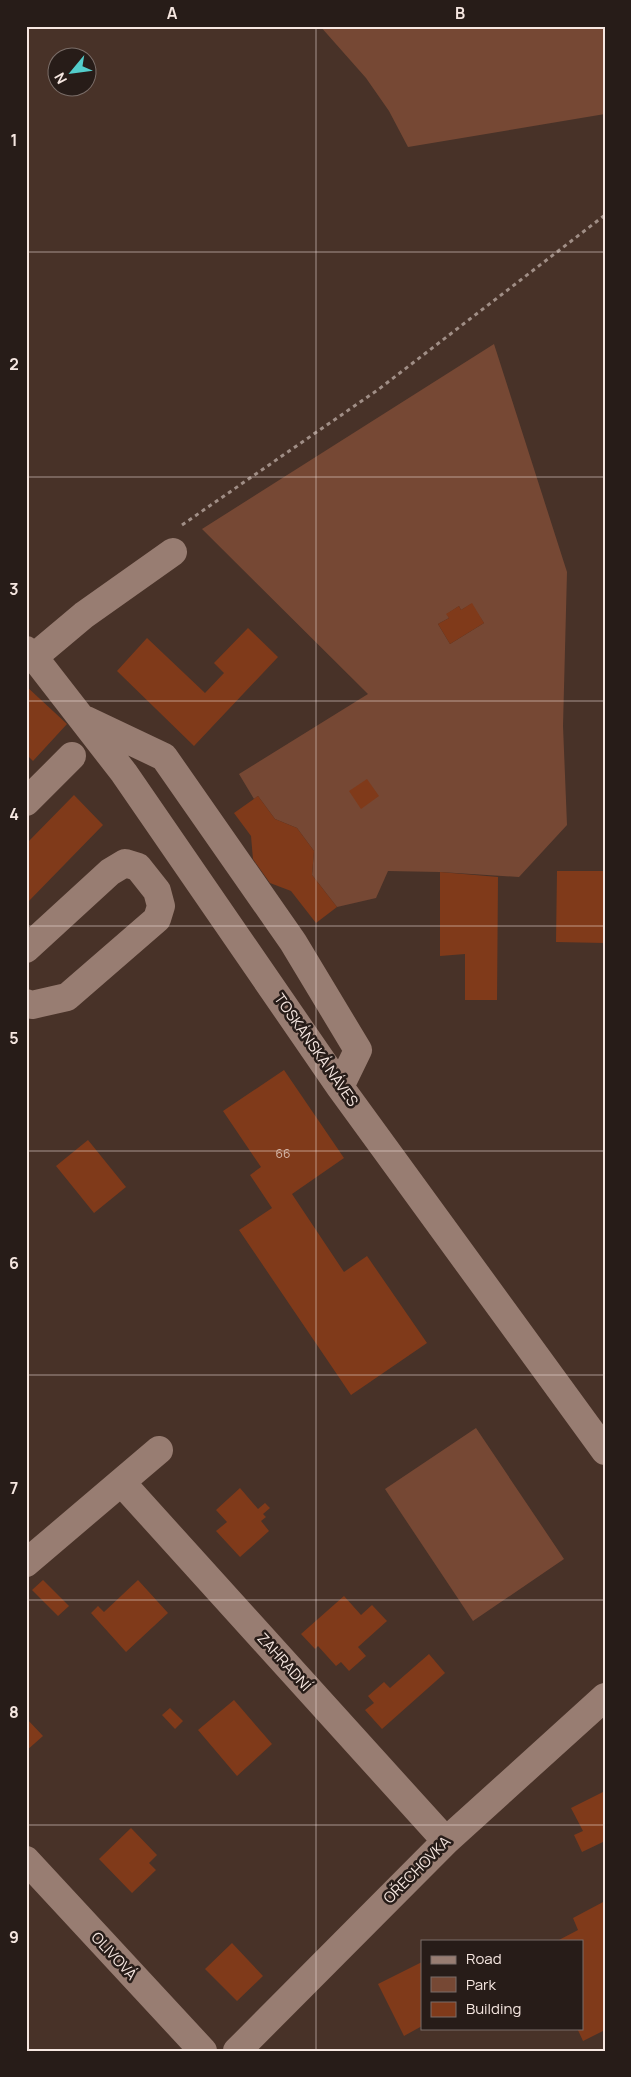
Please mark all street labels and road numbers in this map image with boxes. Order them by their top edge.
street label: TOSKÁNSKÁ NÁVES [270,989,363,1110]
street label: ZAHRADNÍ [253,1628,317,1696]
street label: OŘECHOVKA [378,1831,455,1908]
street label: OLIVOVÁ [87,1927,142,1985]

